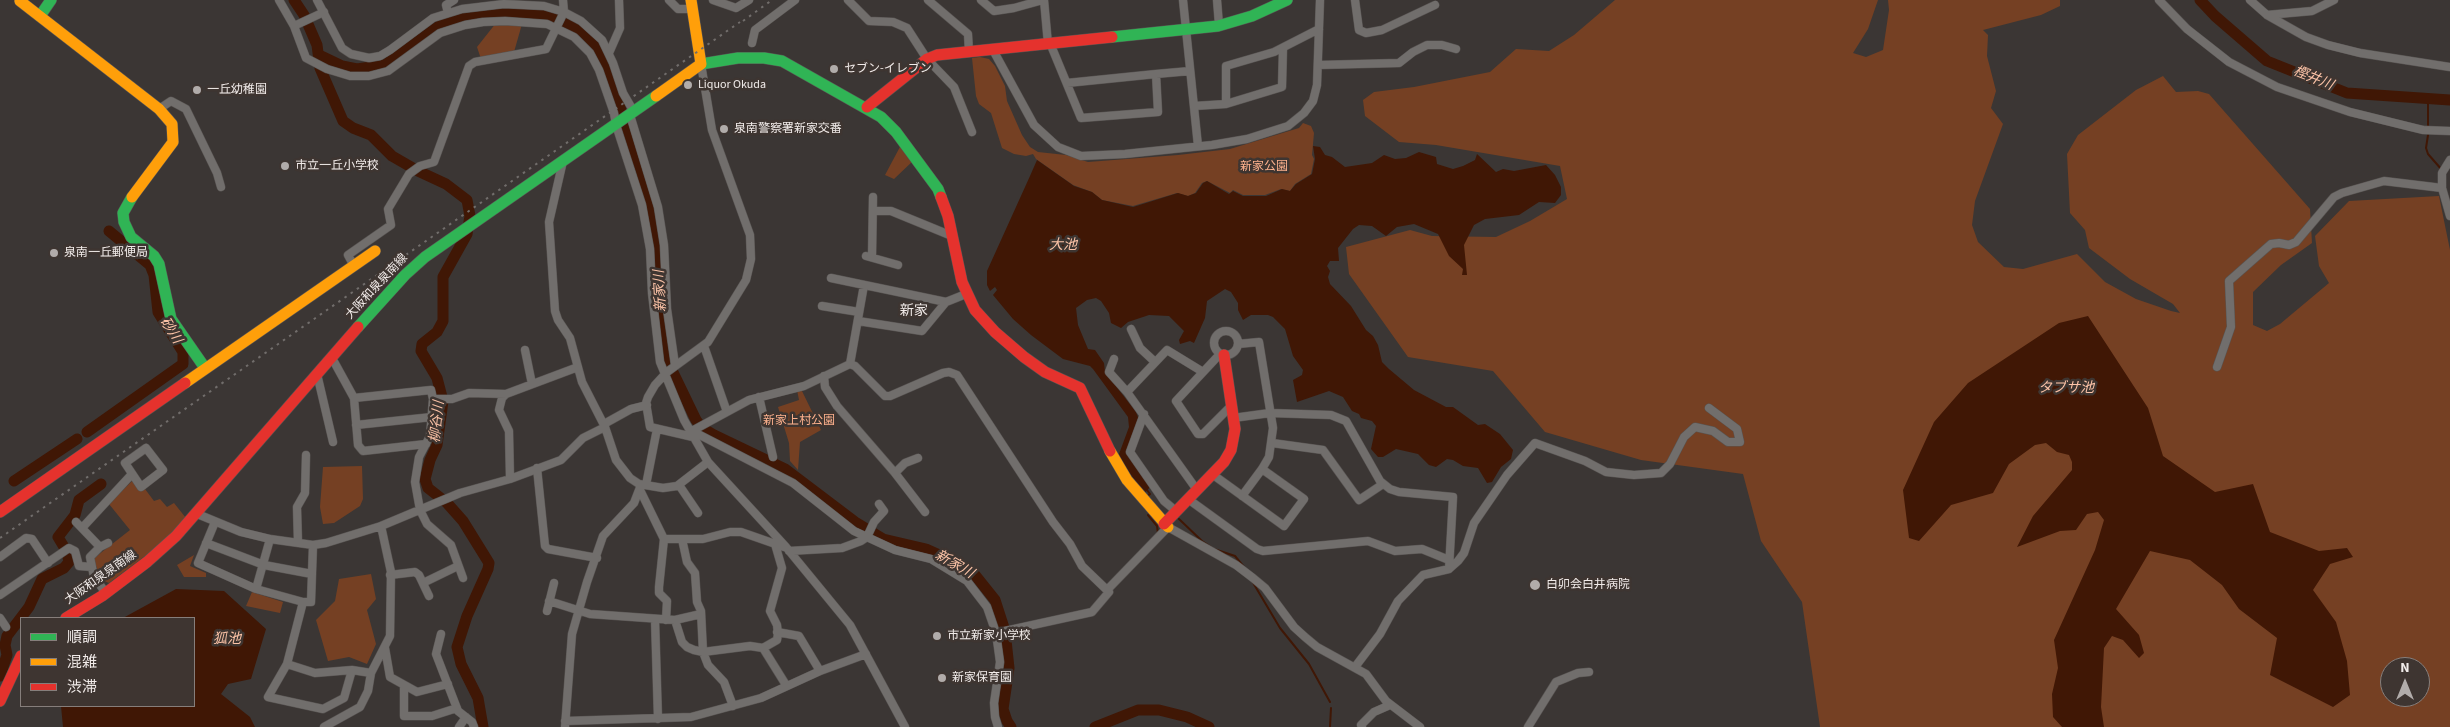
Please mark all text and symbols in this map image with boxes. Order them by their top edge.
place label: セブン-イレブン [844,62,932,76]
marker: セブン-イレブン [828,63,840,75]
water label: 樫井川 [2290,63,2336,95]
place label: Liquor Okuda [698,78,766,92]
marker: Liquor Okuda [682,79,694,91]
place label: 一丘幼稚園 [207,83,267,97]
marker: 一丘幼稚園 [191,84,203,96]
place label: 泉南警察署新家交番 [734,122,842,136]
marker: 泉南警察署新家交番 [718,123,730,135]
place label: 市立一丘小学校 [295,159,379,173]
marker: 市立一丘小学校 [279,160,291,172]
park label: 新家公園 [1240,160,1288,174]
water label: 大池 [1049,238,1077,254]
place label: 泉南一丘郵便局 [64,246,148,260]
marker: 泉南一丘郵便局 [48,247,60,259]
street label: 大阪和泉泉南線 [343,251,411,323]
water label: 新家川 [652,270,670,312]
district label: 新家 [900,304,928,320]
water label: 砂川 [155,315,185,347]
water label: タブサ池 [2038,381,2094,397]
water label: 柳谷川 [427,400,449,444]
park label: 新家上村公園 [763,414,835,428]
water label: 新家川 [932,547,976,583]
street label: 大阪和泉泉南線 [62,548,140,608]
marker: 白卯会白井病院 [1528,578,1542,592]
place label: 白卯会白井病院 [1546,578,1630,592]
legend [20,617,195,707]
text: 順調 [67,627,97,648]
place label: 市立新家小学校 [947,629,1031,643]
marker: 市立新家小学校 [931,630,943,642]
water label: 狐池 [213,632,241,648]
text: 混雑 [67,652,97,673]
north arrow [2380,657,2430,707]
text: N [2400,658,2410,678]
place label: 新家保育園 [952,671,1012,685]
marker: 新家保育園 [936,672,948,684]
text: 渋滞 [67,677,97,698]

